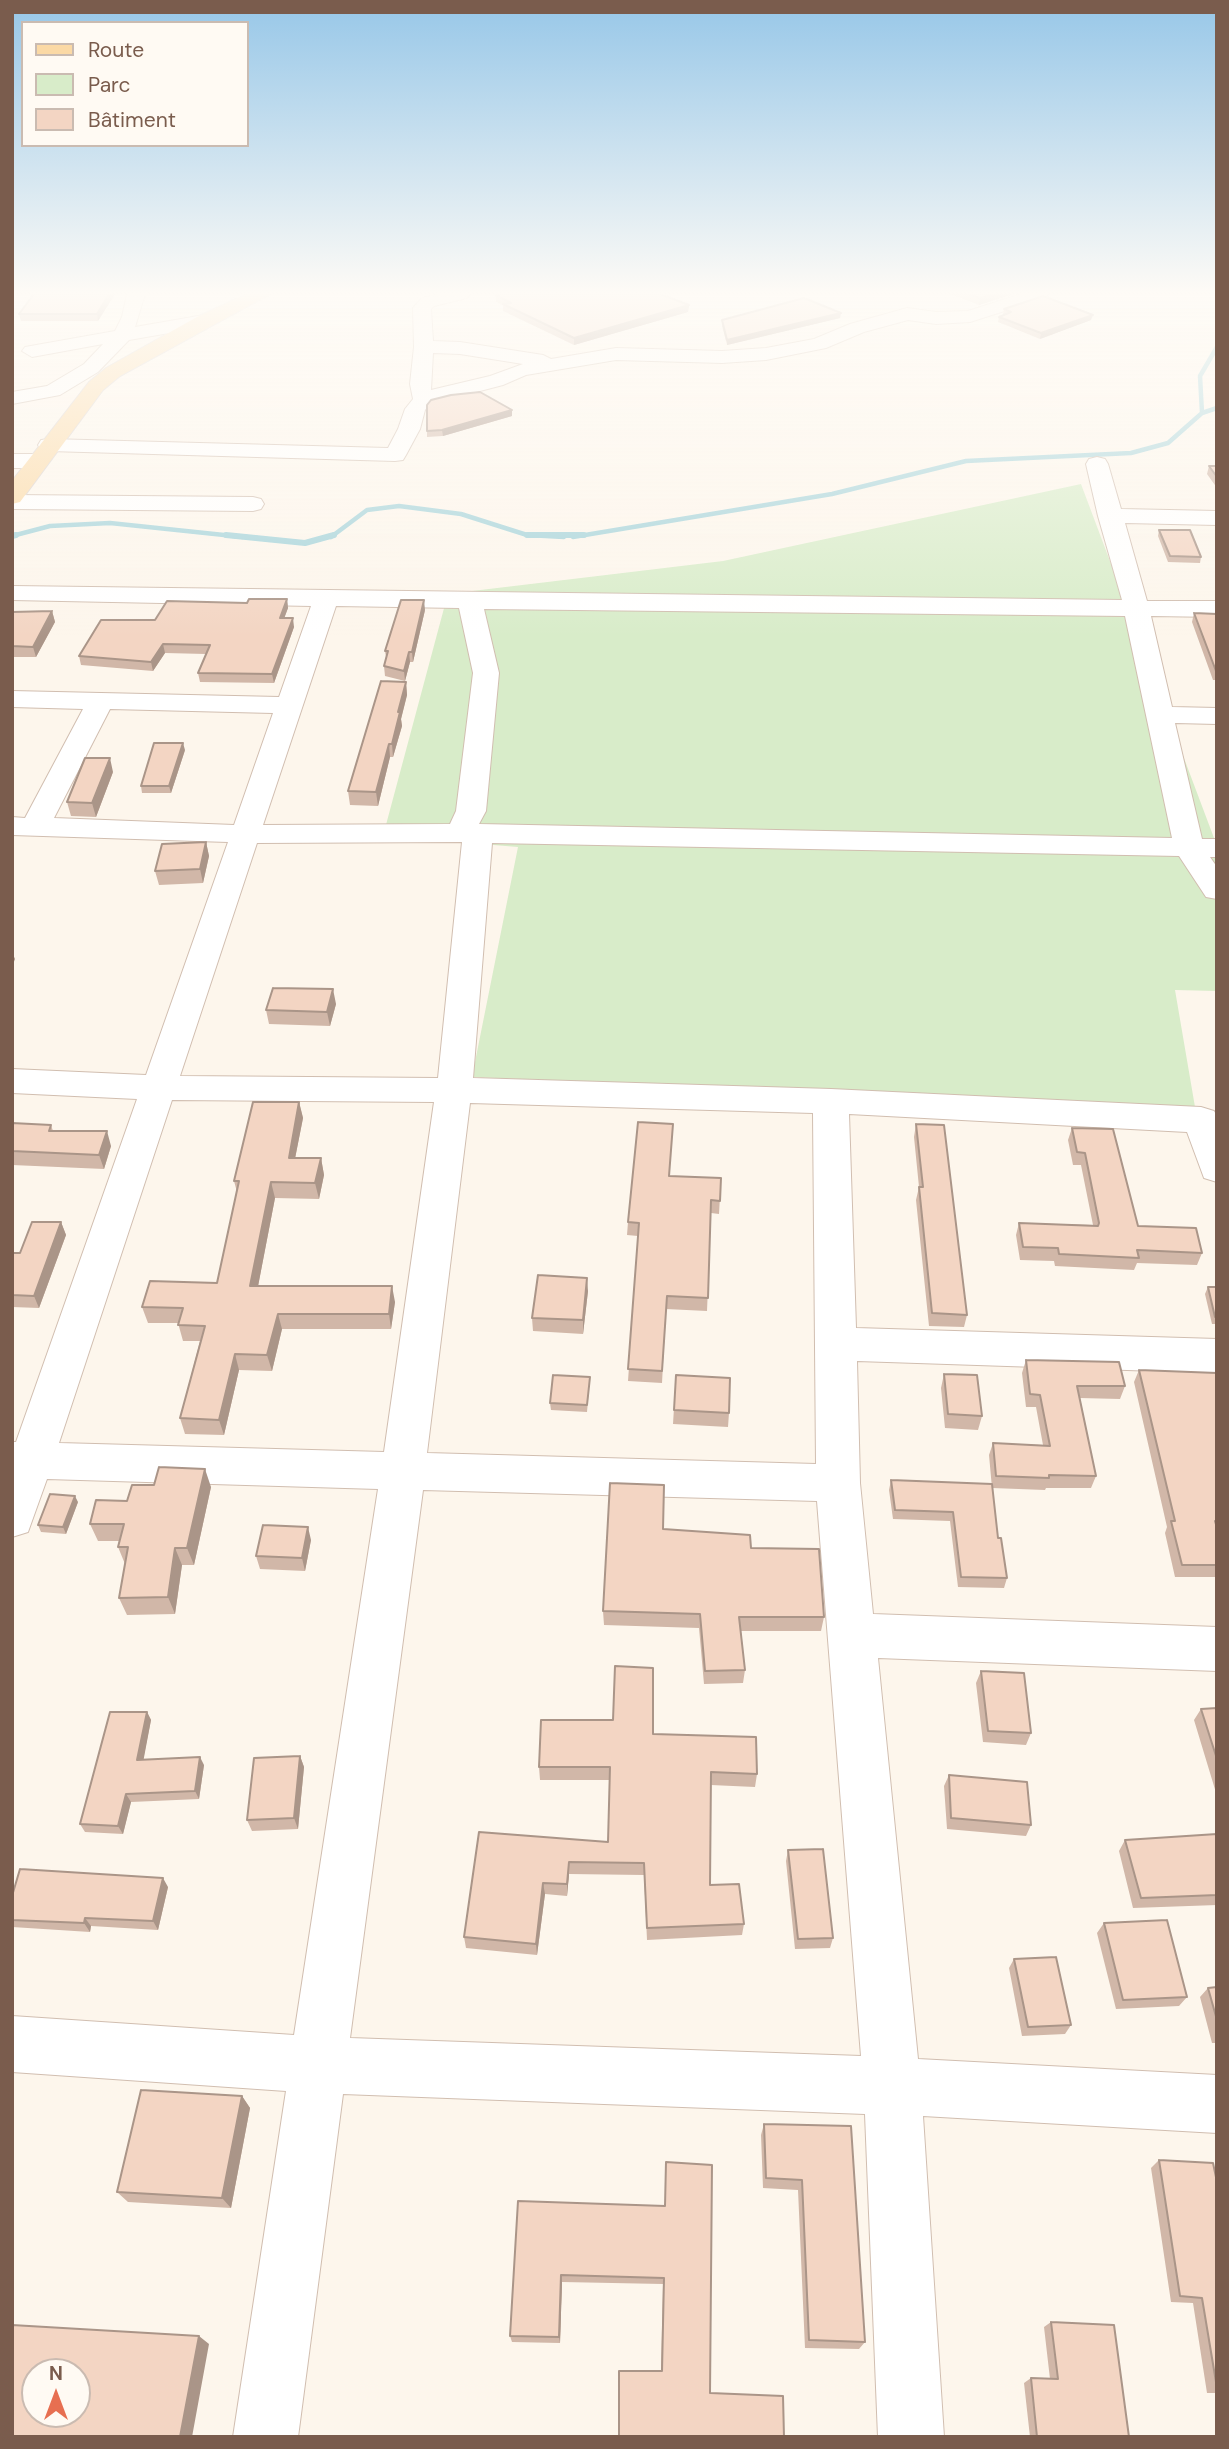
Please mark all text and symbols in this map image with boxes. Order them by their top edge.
legend [21,21,248,147]
text: Route [88,36,144,64]
text: Parc [88,71,131,99]
text: Bâtiment [88,106,176,134]
north arrow [21,2358,91,2428]
text: N [49,2361,63,2386]

